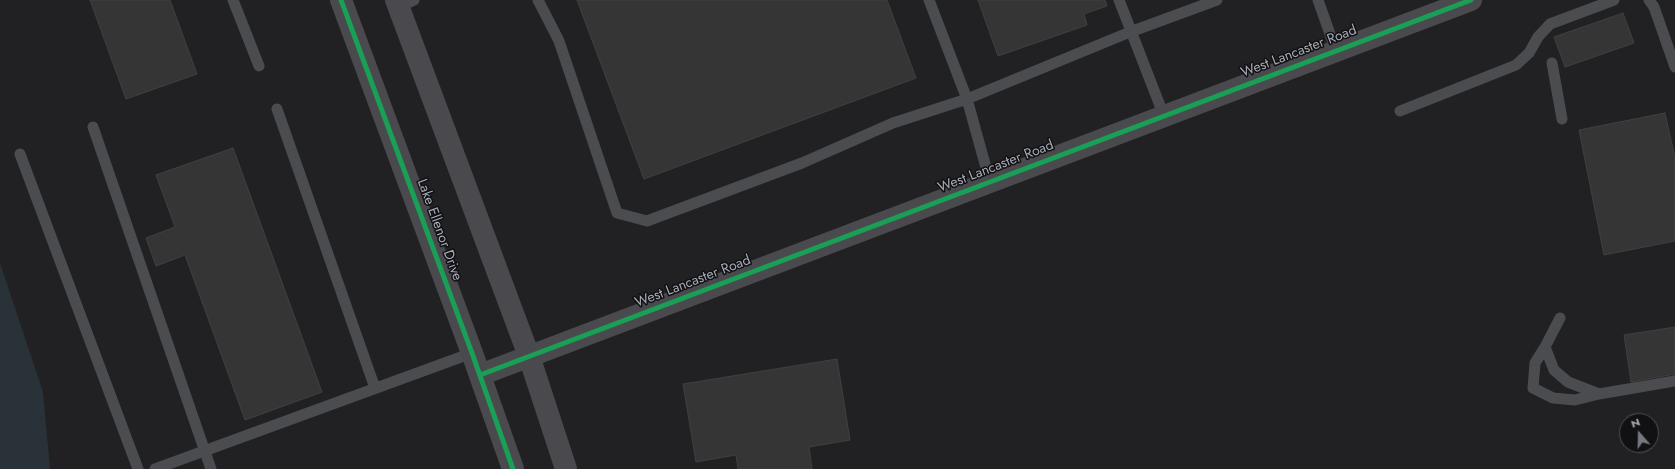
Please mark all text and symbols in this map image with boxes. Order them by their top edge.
street label: West Lancaster Road [1239,22,1359,82]
street label: West Lancaster Road [936,137,1056,197]
street label: Lake Ellenor Drive [413,177,465,283]
street label: West Lancaster Road [633,252,753,312]
north arrow [1619,413,1659,453]
text: N [1628,414,1642,432]

